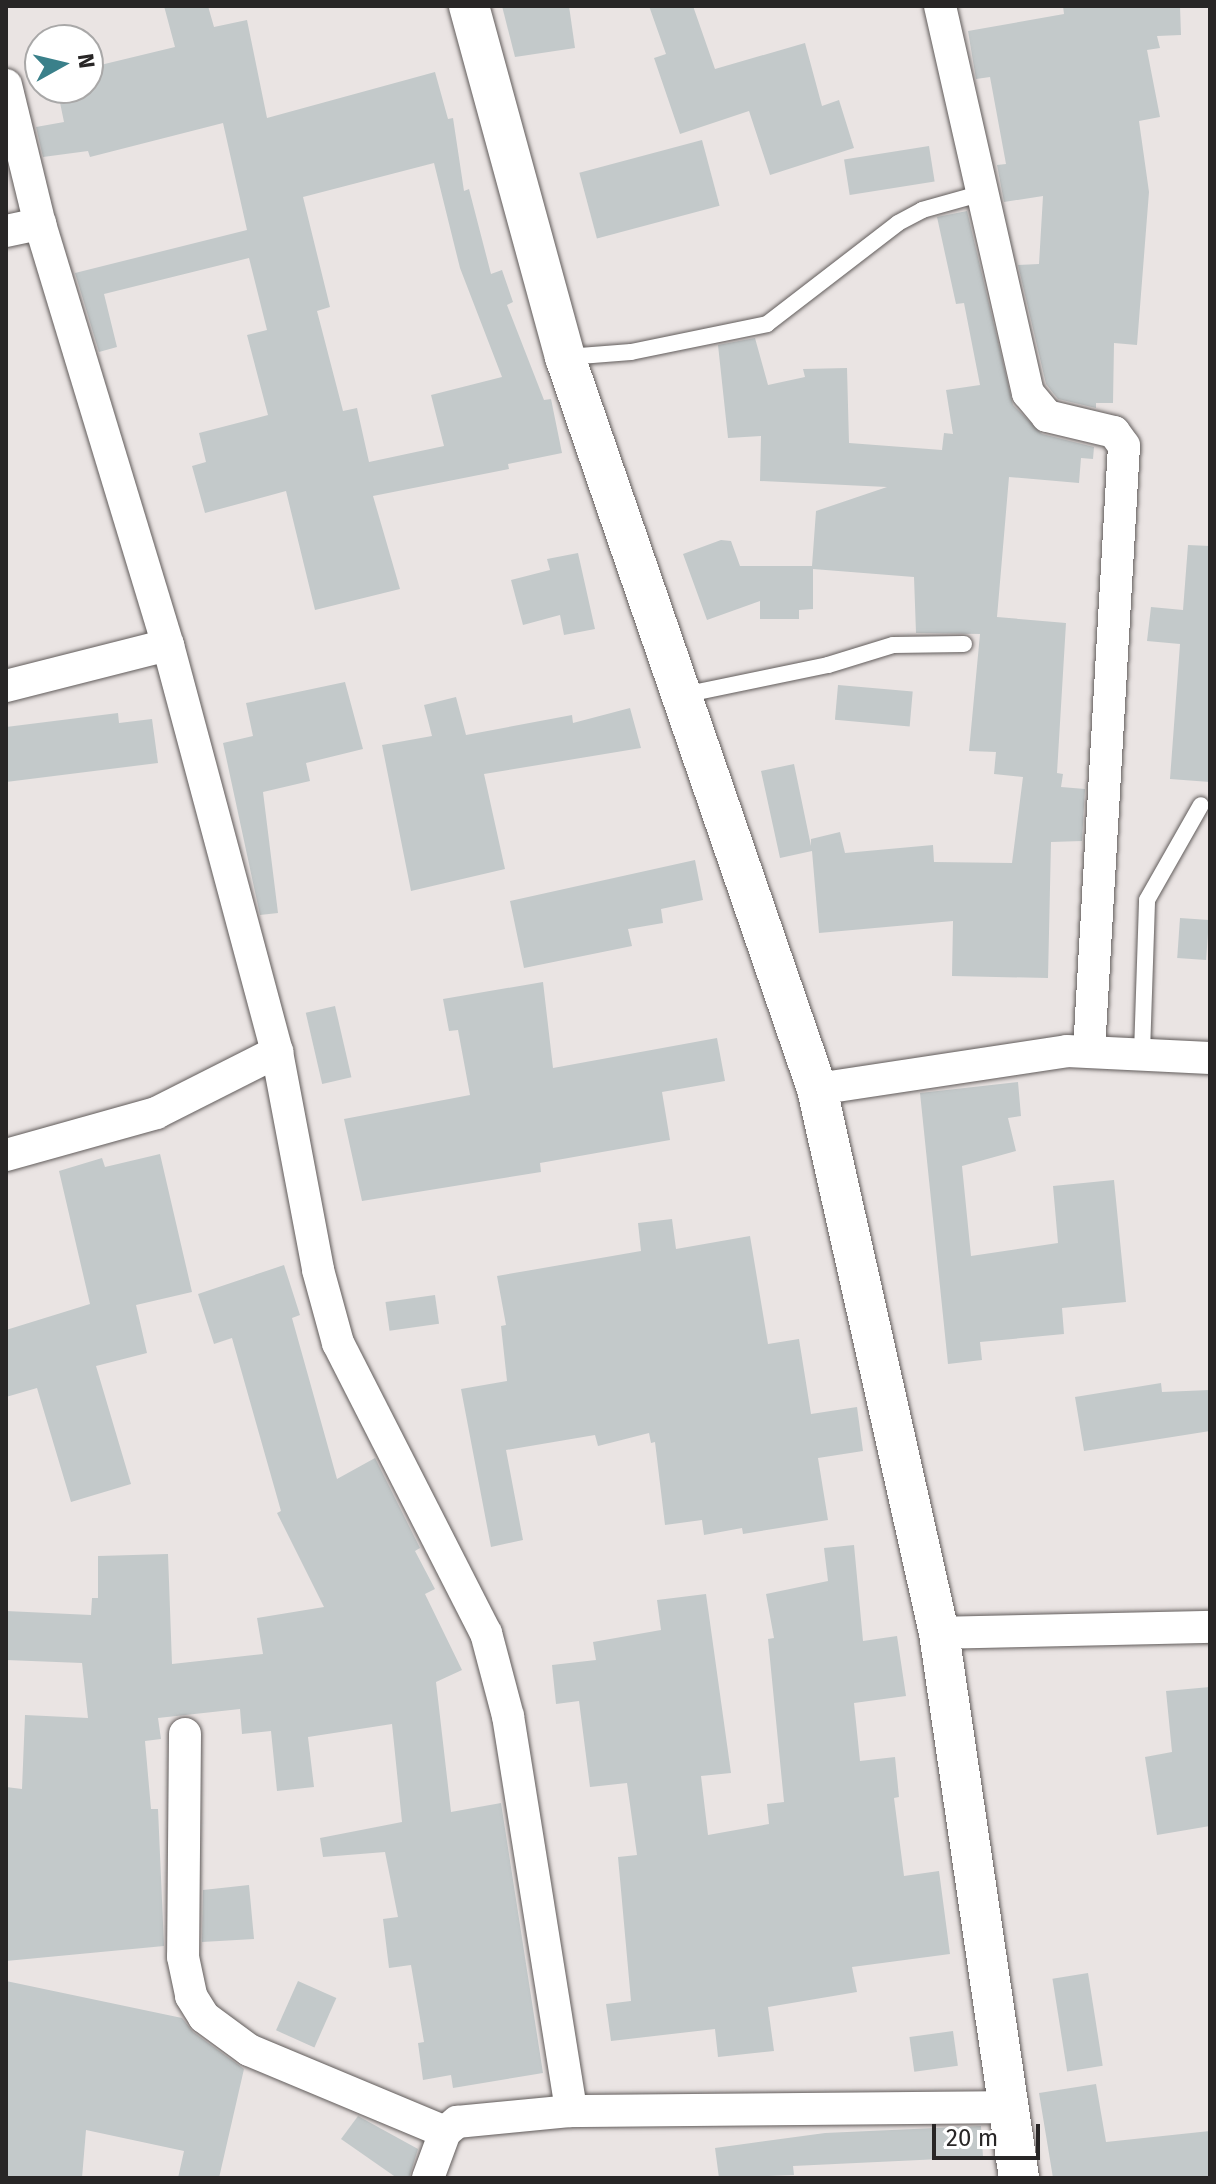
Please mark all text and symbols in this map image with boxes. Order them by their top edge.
north arrow [24,24,104,104]
text: N [72,52,101,70]
scale bar [936,2108,1044,2158]
text: 20 m [946,2124,998,2152]

